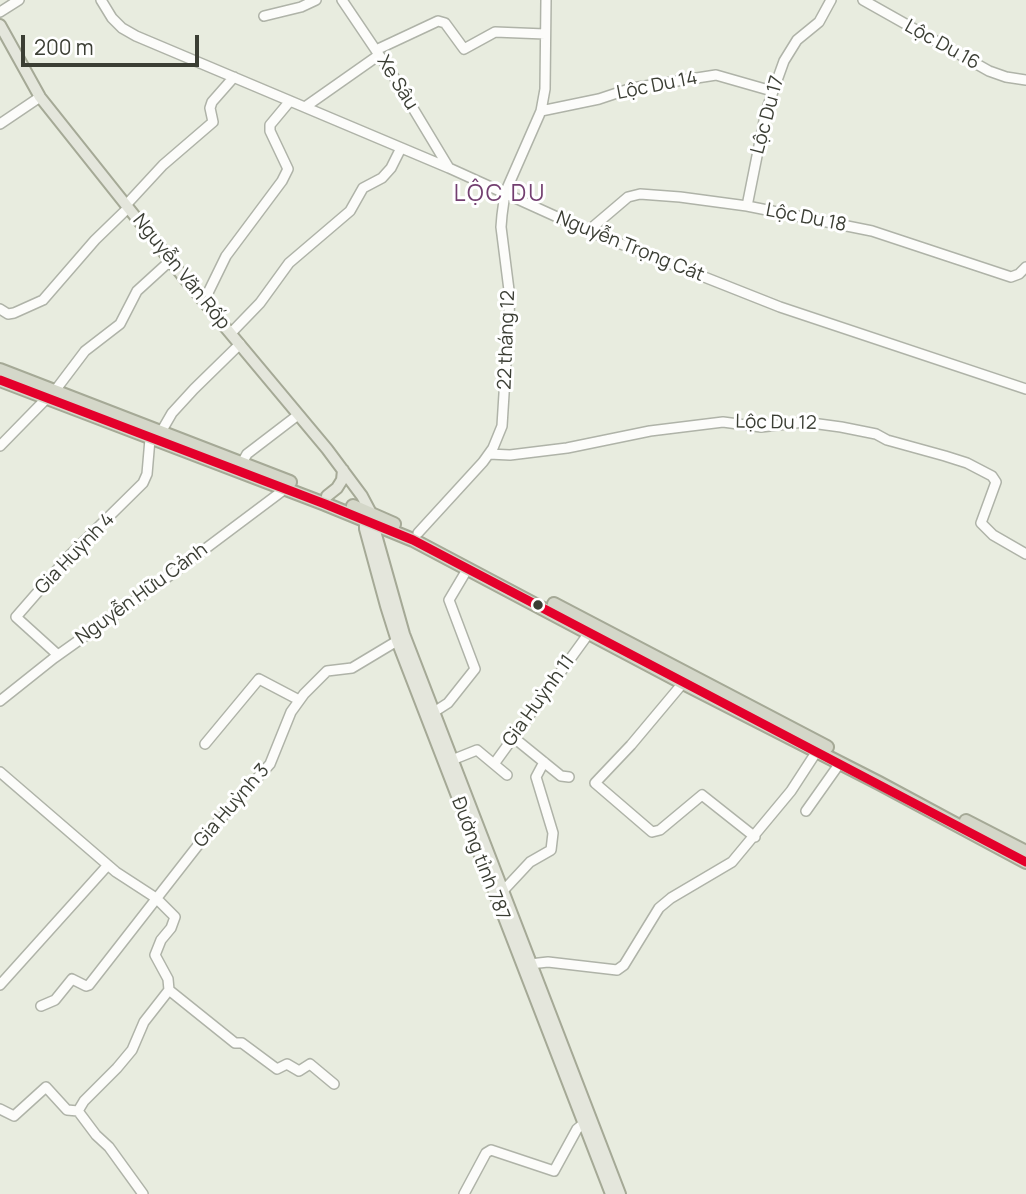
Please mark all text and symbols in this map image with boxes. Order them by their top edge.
street label: Lộc Du 16 [900,15,984,75]
scale bar [24,21,203,65]
text: 200 m [34,33,94,61]
street label: Xe Sâu [372,52,422,114]
street label: Lộc Du 14 [615,67,699,105]
street label: Lộc Du 17 [747,73,789,157]
district label: LỘC DU [454,181,546,209]
street label: Lộc Du 18 [764,199,848,237]
street label: Nguyễn Trọng Cát [553,207,707,287]
street label: Nguyễn Văn Rốp [128,210,234,334]
street label: 22 tháng 12 [494,290,520,390]
street label: Lộc Du 12 [735,411,817,435]
street label: Gia Huỳnh 4 [31,509,119,599]
street label: Nguyễn Hữu Cảnh [72,539,212,649]
unlabelled marker [531,598,545,612]
street label: Gia Huỳnh 11 [498,651,580,751]
street label: Gia Huỳnh 3 [189,760,275,852]
street label: Đường tỉnh 787 [446,794,514,924]

